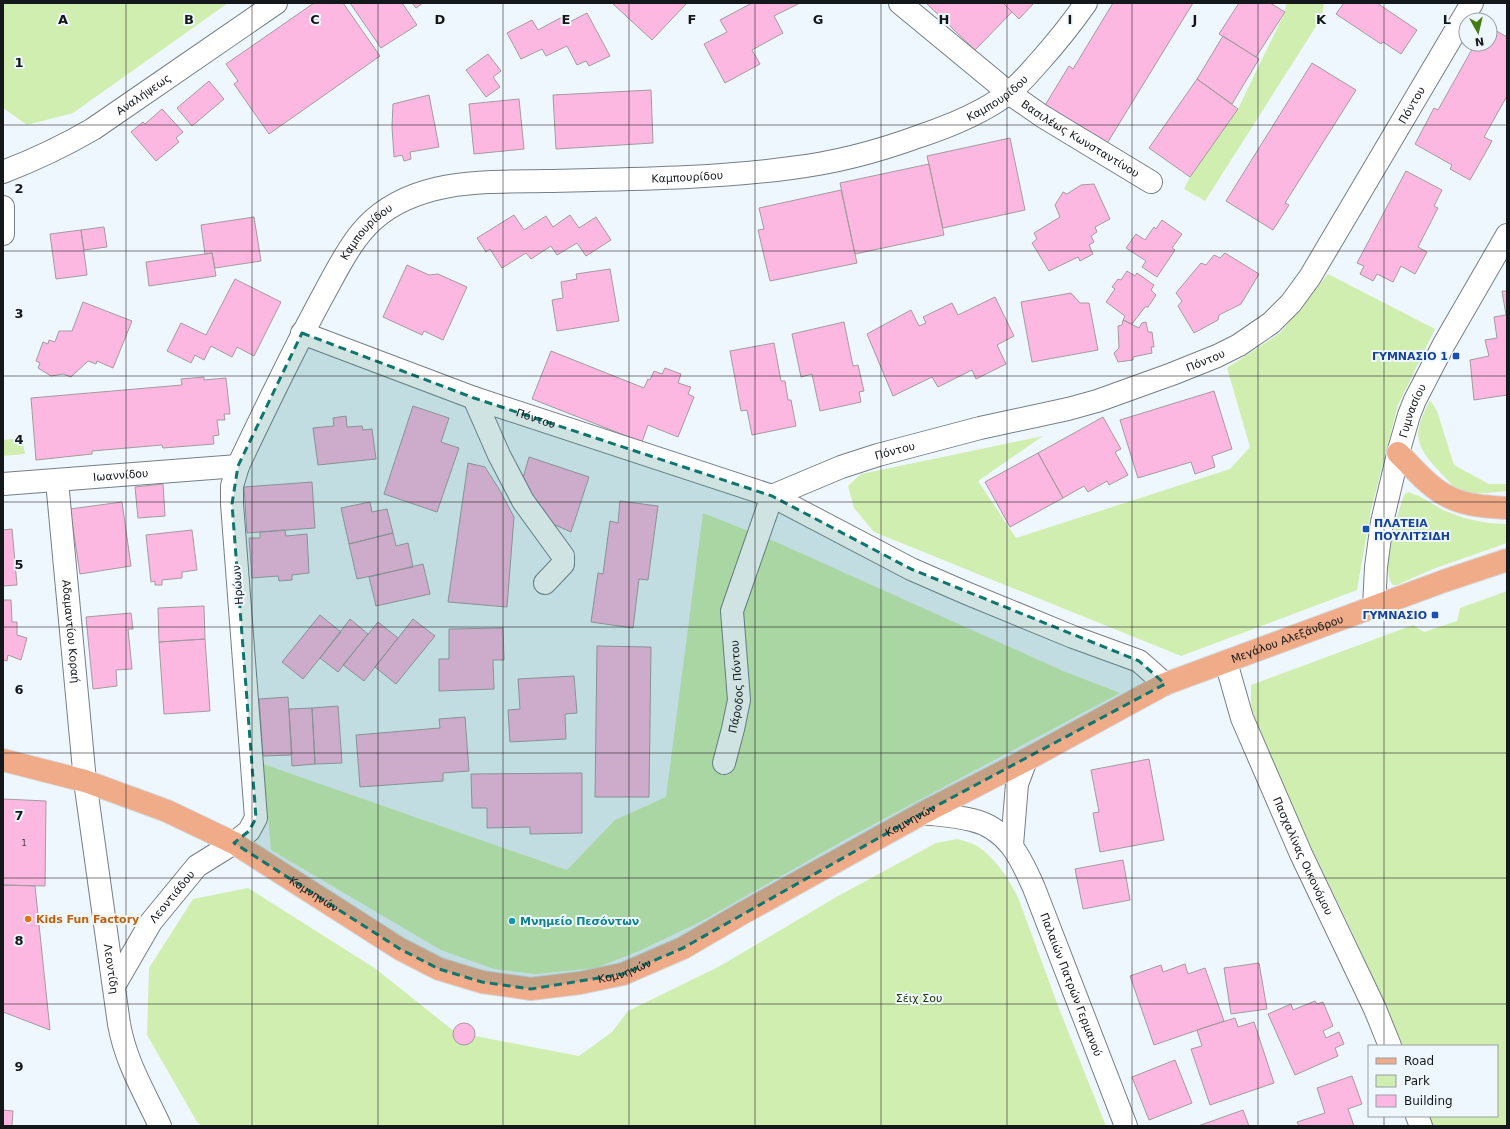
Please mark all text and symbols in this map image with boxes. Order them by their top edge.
text: A [58,12,68,27]
text: B [184,12,194,27]
text: C [310,12,320,27]
text: D [435,12,446,27]
text: E [562,12,570,27]
text: F [688,12,696,27]
text: G [813,12,823,27]
text: H [939,12,949,27]
text: I [1068,12,1072,27]
text: J [1192,12,1197,27]
text: K [1316,12,1327,27]
text: L [1443,12,1451,27]
north arrow [1458,12,1498,52]
text: N [1474,34,1485,48]
text: 1 [14,55,24,70]
street label: Αναλήψεως [114,71,173,118]
street label: Καμπουρίδου [964,73,1031,124]
street label: Πόντου [1396,84,1428,126]
street label: Βασιλέως Κωνσταντίνου [1019,97,1142,180]
street label: Καμπουρίδου [651,168,723,185]
text: 2 [14,181,24,196]
street label: Καμπουρίδου [338,201,395,262]
text: 3 [14,306,24,321]
street label: Πόντου [1184,347,1227,374]
place label: ΓΥΜΝΑΣΙΟ 1 [1372,350,1448,363]
marker: ΓΥΜΝΑΣΙΟ 1 [1451,351,1461,361]
street label: Γυμνασίου [1396,382,1429,439]
street label: Πόντου [514,406,557,431]
text: 4 [14,432,24,447]
street label: Πόντου [873,439,916,462]
street label: Ιωαννίδου [92,466,149,484]
place label: ΠΛΑΤΕΙΑ ΠΟΥΛΙΤΣΙΔΗ [1374,517,1450,543]
marker: ΠΛΑΤΕΙΑ ΠΟΥΛΙΤΣΙΔΗ [1361,524,1371,534]
text: 5 [14,557,24,572]
street label: Ηρώων [230,565,246,605]
street label: Αδαμαντίου Κοραή [60,579,82,684]
place label: ΓΥΜΝΑΣΙΟ [1362,609,1427,622]
marker: ΓΥΜΝΑΣΙΟ [1430,610,1440,620]
street label: Μεγάλου Αλεξάνδρου [1229,612,1345,666]
street label: Πάροδος Πόντου [726,640,746,734]
text: 6 [14,682,24,697]
street label: Πασχαλίνας Οικονόμου [1270,795,1336,917]
street label: Κομνηνών [883,801,938,839]
text: 7 [14,808,24,823]
house number: 1 [21,838,27,848]
street label: Λεοντιάδου [147,868,197,925]
street label: Κομνηνών [287,874,341,914]
street label: Παλαιών Πατρών Γερμανού [1038,911,1105,1058]
place label: Kids Fun Factory [36,913,139,926]
marker: Kids Fun Factory [23,914,33,924]
place label: Μνημείο Πεσόντων [520,915,639,928]
marker: Μνημείο Πεσόντων [507,916,517,926]
text: 8 [14,933,24,948]
street label: Λεοντίδη [101,943,121,995]
street label: Κομνηνών [597,956,653,986]
park label: Σέιχ Σου [896,992,942,1005]
legend [1368,1045,1498,1117]
text: Road [1404,1054,1434,1068]
text: 9 [14,1059,24,1074]
text: Park [1404,1074,1430,1088]
text: Building [1404,1094,1453,1108]

